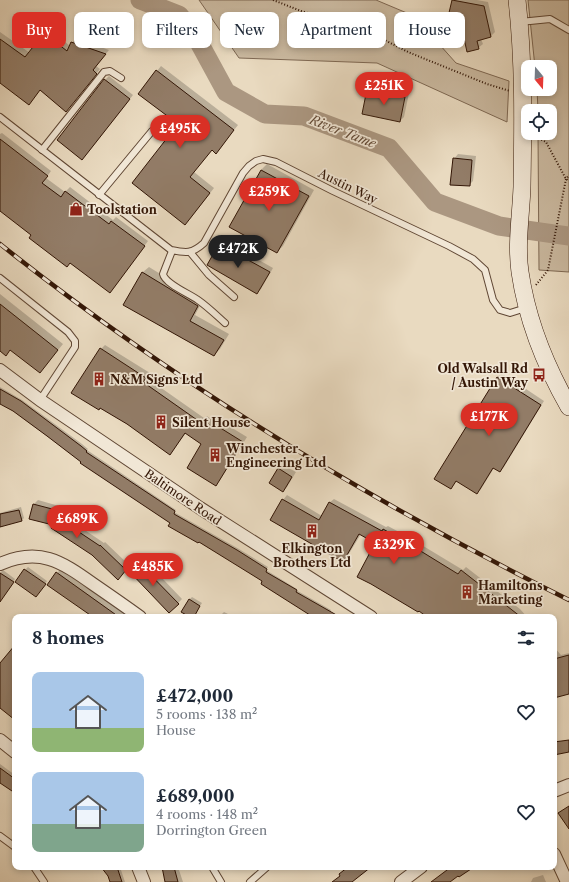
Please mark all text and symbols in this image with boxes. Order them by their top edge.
chip: Buy [12,12,66,48]
chip: Rent [74,12,134,48]
chip: Filters [142,12,212,48]
chip: New [220,12,279,48]
chip: Apartment [287,12,386,48]
chip: House [394,12,465,48]
north arrow [521,60,557,96]
map controls [521,60,557,140]
pin: £251K [356,72,412,106]
text: £251K [364,77,404,93]
button: locate [521,104,557,140]
water label: River Tame [307,111,379,151]
pin: £495K [152,115,208,149]
text: £495K [159,120,201,136]
street label: Austin Way [315,165,380,207]
pin: £259K [241,178,297,212]
text: £259K [248,183,290,199]
shop icon: Toolstation [68,201,84,217]
place label: Toolstation [87,202,158,217]
pin: £472K [210,235,266,269]
text: £472K [217,240,259,256]
place label: Old Walsall Rd / Austin Way [437,361,529,390]
bus stop icon: Old Walsall Rd / Austin Way [531,367,547,383]
building icon: N&M Signs Ltd [91,371,107,387]
place label: N&M Signs Ltd [110,372,203,387]
pin: £177K [461,403,517,437]
text: £177K [470,408,508,424]
building icon: Silent House [153,414,169,430]
place label: Silent House [172,415,250,430]
place label: Winchester Engineering Ltd [225,441,326,470]
building icon: Winchester Engineering Ltd [207,447,223,463]
street label: Baltimore Road [142,466,225,529]
pin: £689K [49,505,105,539]
text: £689K [56,510,98,526]
building icon: Elkington Brothers Ltd [304,523,320,539]
pin: £329K [366,531,422,565]
text: £329K [373,536,415,552]
place label: Elkington Brothers Ltd [273,541,351,570]
pin: £485K [125,553,181,587]
text: £485K [132,558,174,574]
place label: Hamiltons Marketing [478,578,544,607]
building icon: Hamiltons Marketing [459,584,475,600]
icon: filters [515,627,537,649]
text: 8 homes [32,628,104,648]
text: £472,000 [156,686,233,706]
icon: home [64,688,112,736]
icon: heart [515,701,537,723]
text: 5 rooms · 138 m² [156,706,257,722]
text: House [156,722,196,738]
text: £689,000 [156,786,234,806]
icon: home [64,788,112,836]
icon: heart [515,801,537,823]
text: 4 rooms · 148 m² [156,806,258,822]
text: Dorrington Green [156,822,267,838]

